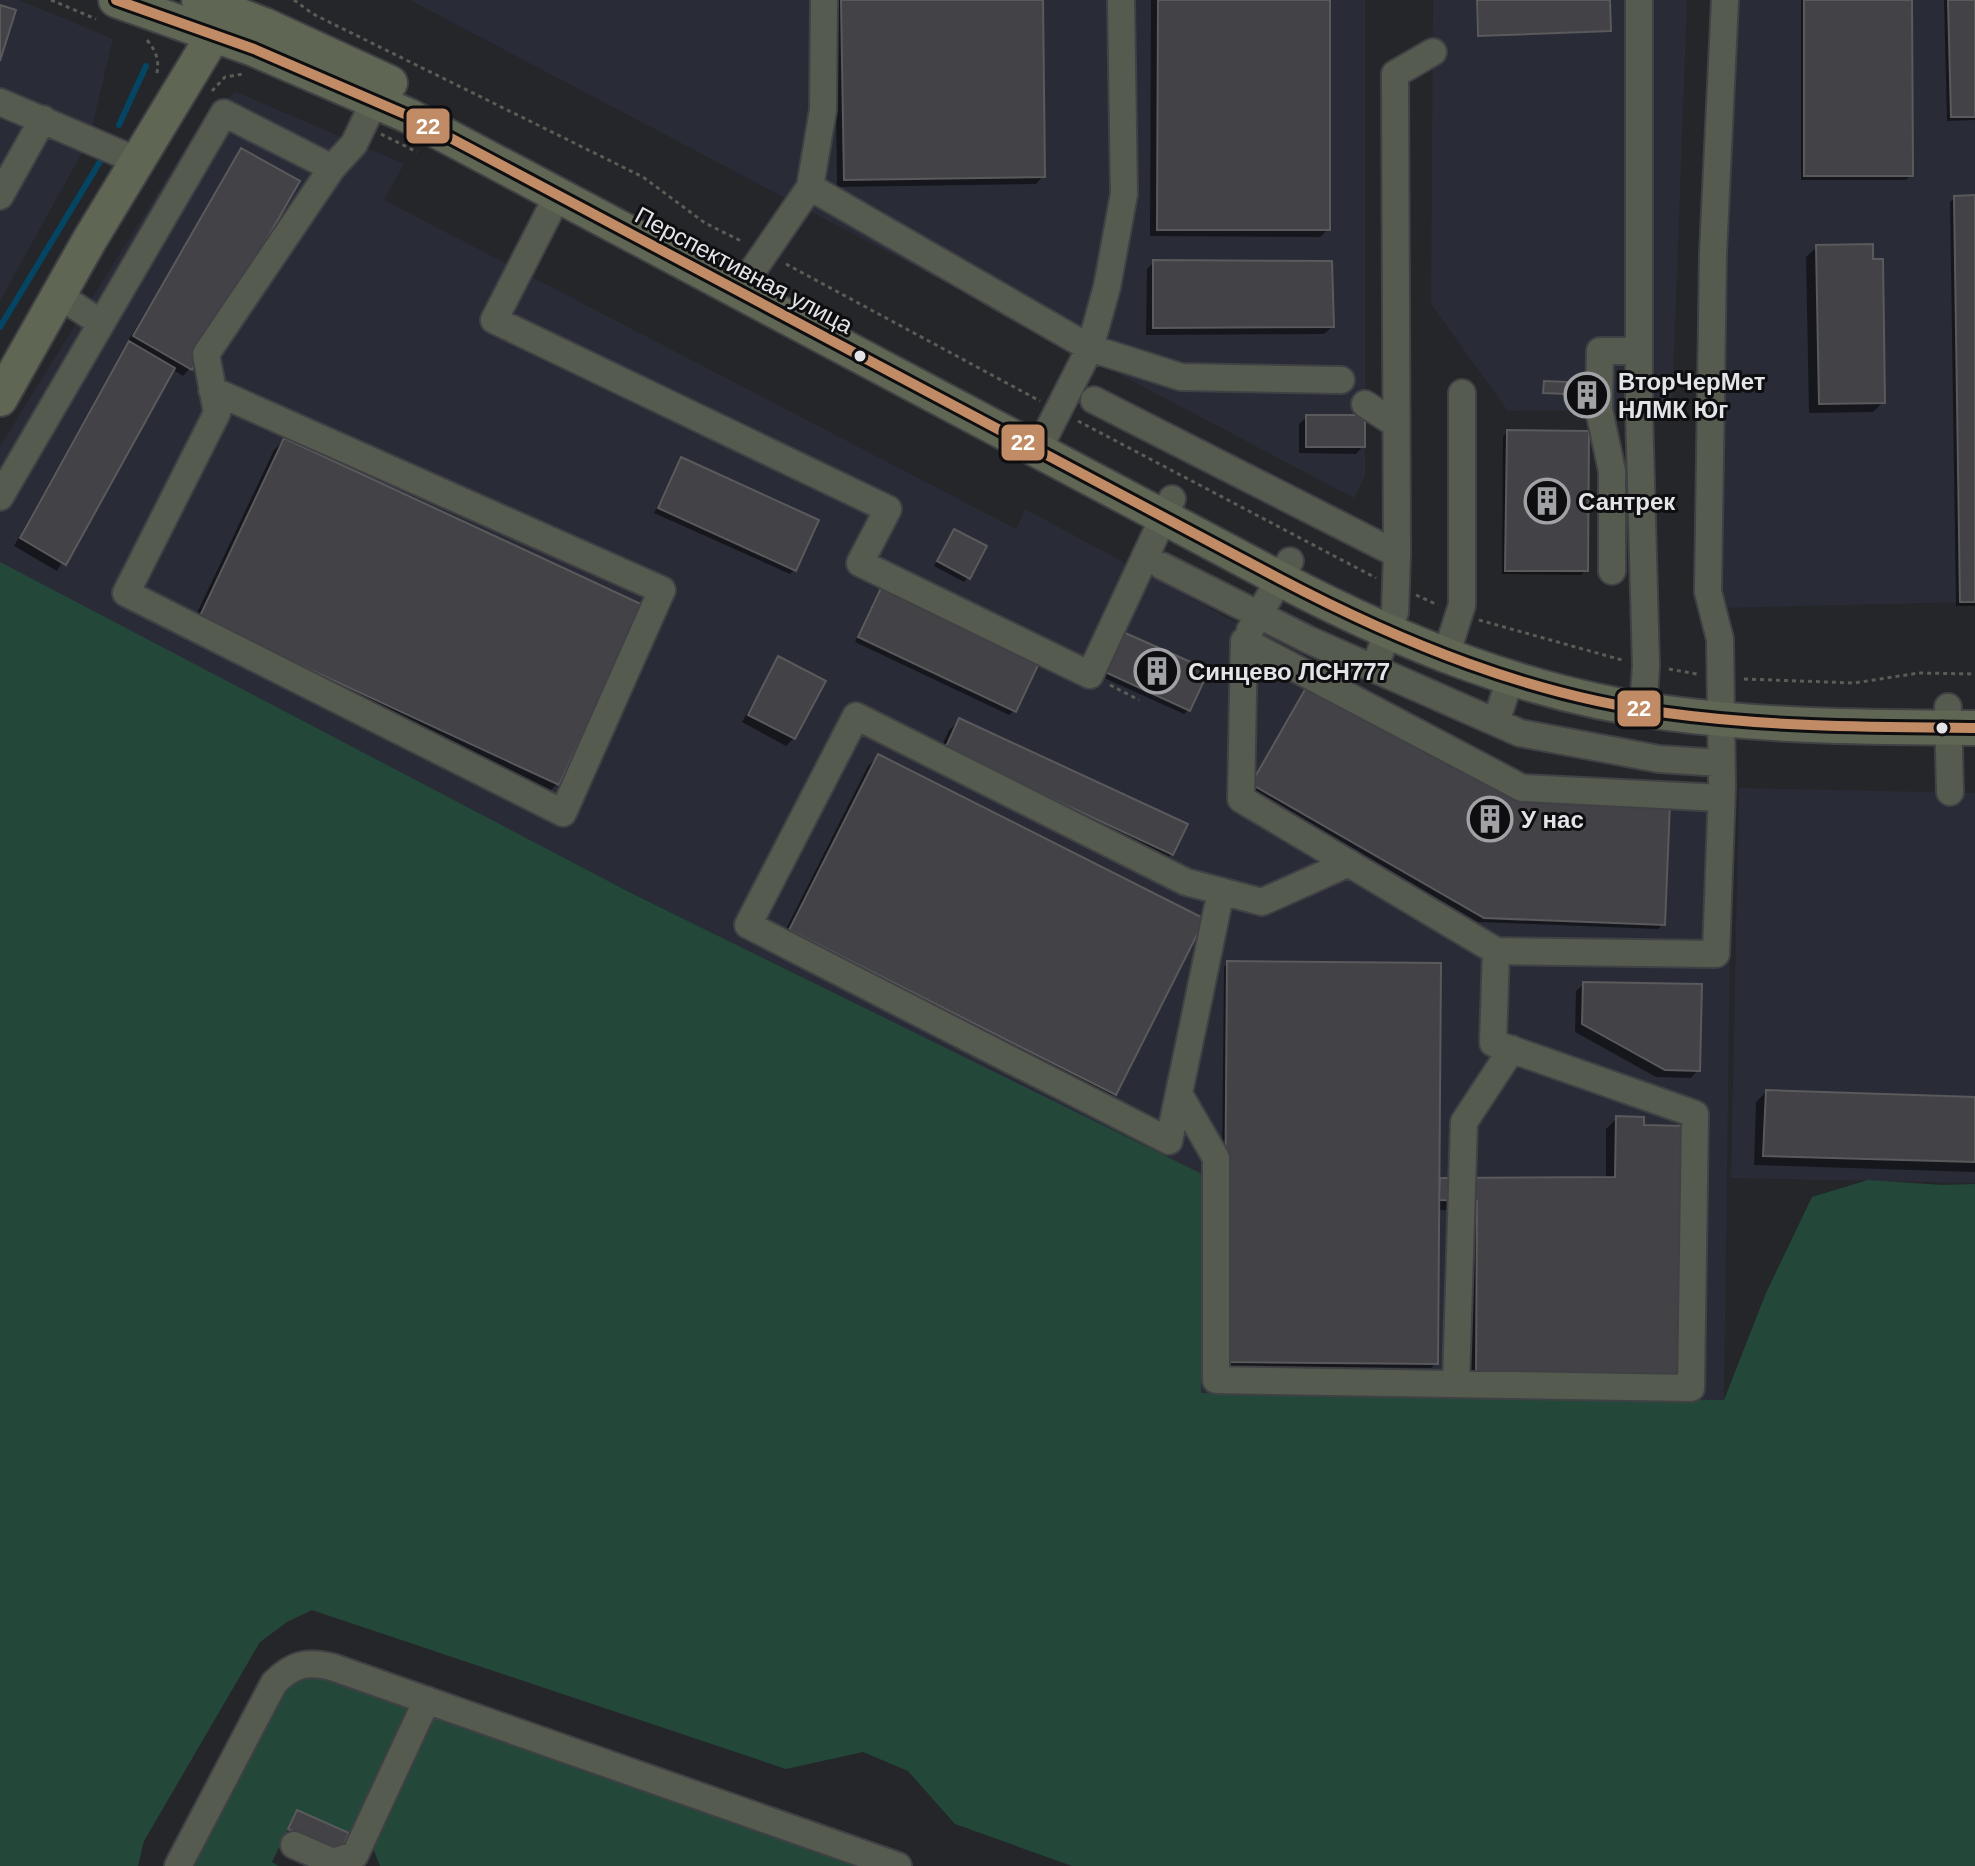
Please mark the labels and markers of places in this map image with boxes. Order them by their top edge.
unlabelled marker [852,348,868,364]
place label: ВторЧерМет НЛМК Юг [1618,368,1766,423]
building icon: ВторЧерМет НЛМК Юг [1563,371,1611,419]
building icon: Сантрек [1523,477,1571,525]
place label: Сантрек [1578,488,1676,515]
building icon: Синцево ЛСН777 [1133,647,1181,695]
place label: Синцево ЛСН777 [1188,658,1390,685]
unlabelled marker [1934,720,1950,736]
building icon: У нас [1466,795,1514,843]
place label: У нас [1521,806,1584,833]

